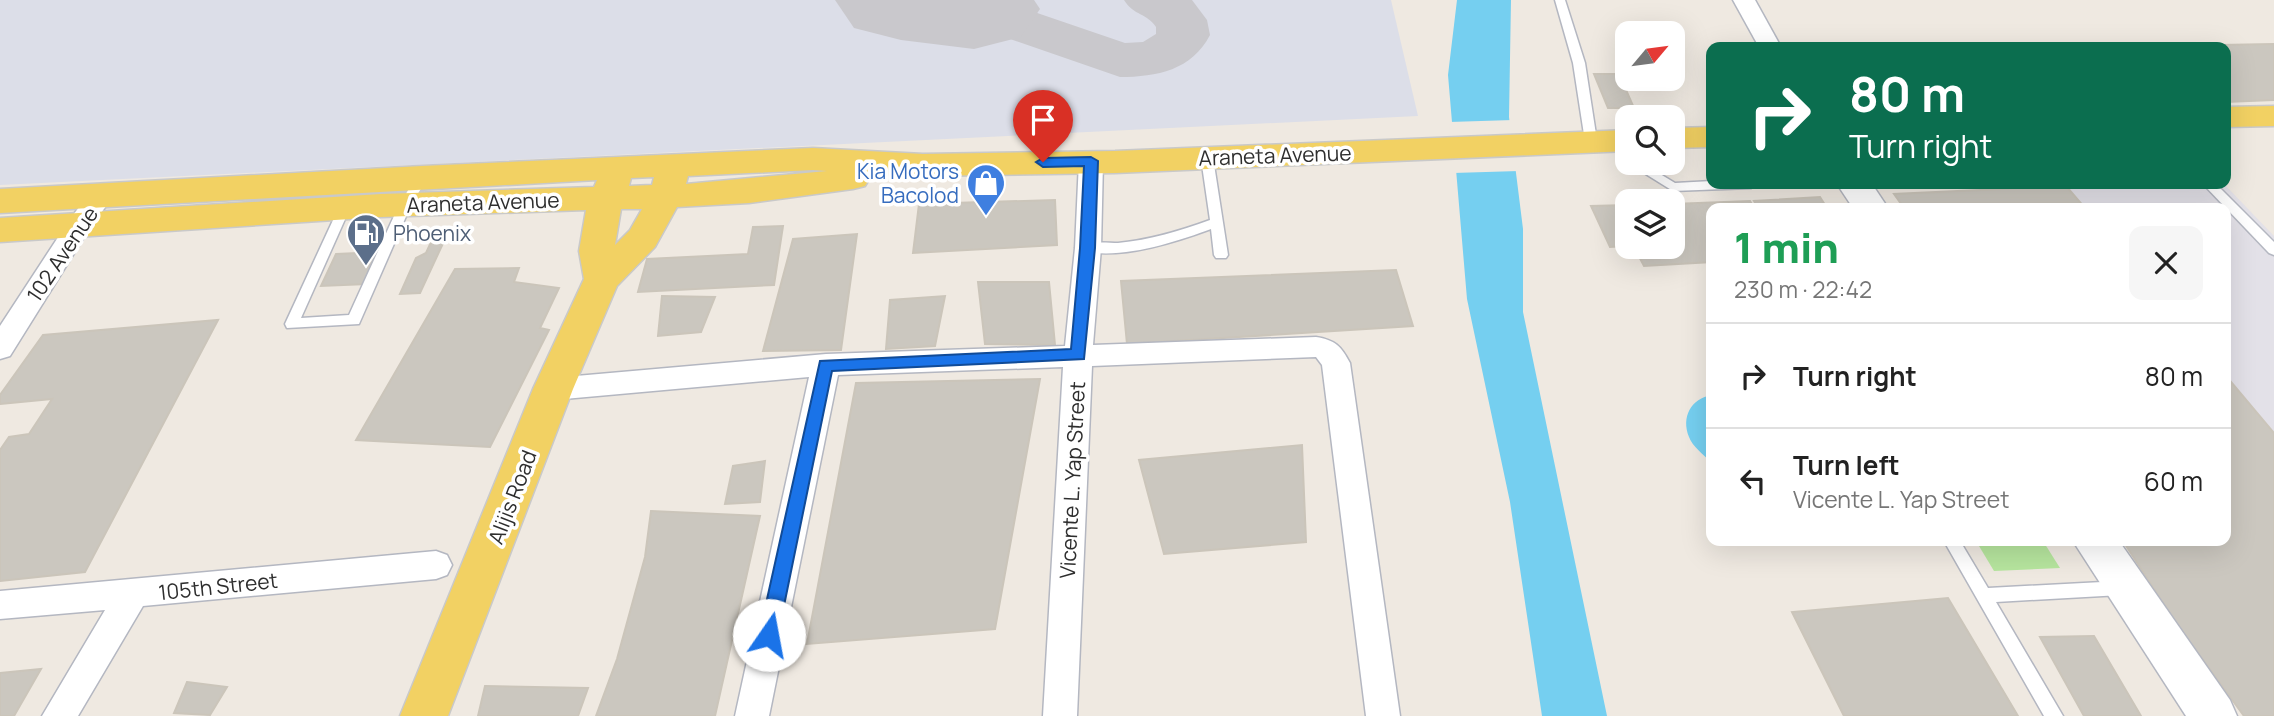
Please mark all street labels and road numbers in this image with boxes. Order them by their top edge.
street label: Araneta Avenue [1198,138,1352,172]
street label: Araneta Avenue [406,185,560,219]
street label: 102 Avenue [20,201,104,307]
street label: Vicente L. Yap Street [1053,381,1091,579]
street label: Alijis Road [481,446,543,548]
street label: 105th Street [157,566,279,606]

